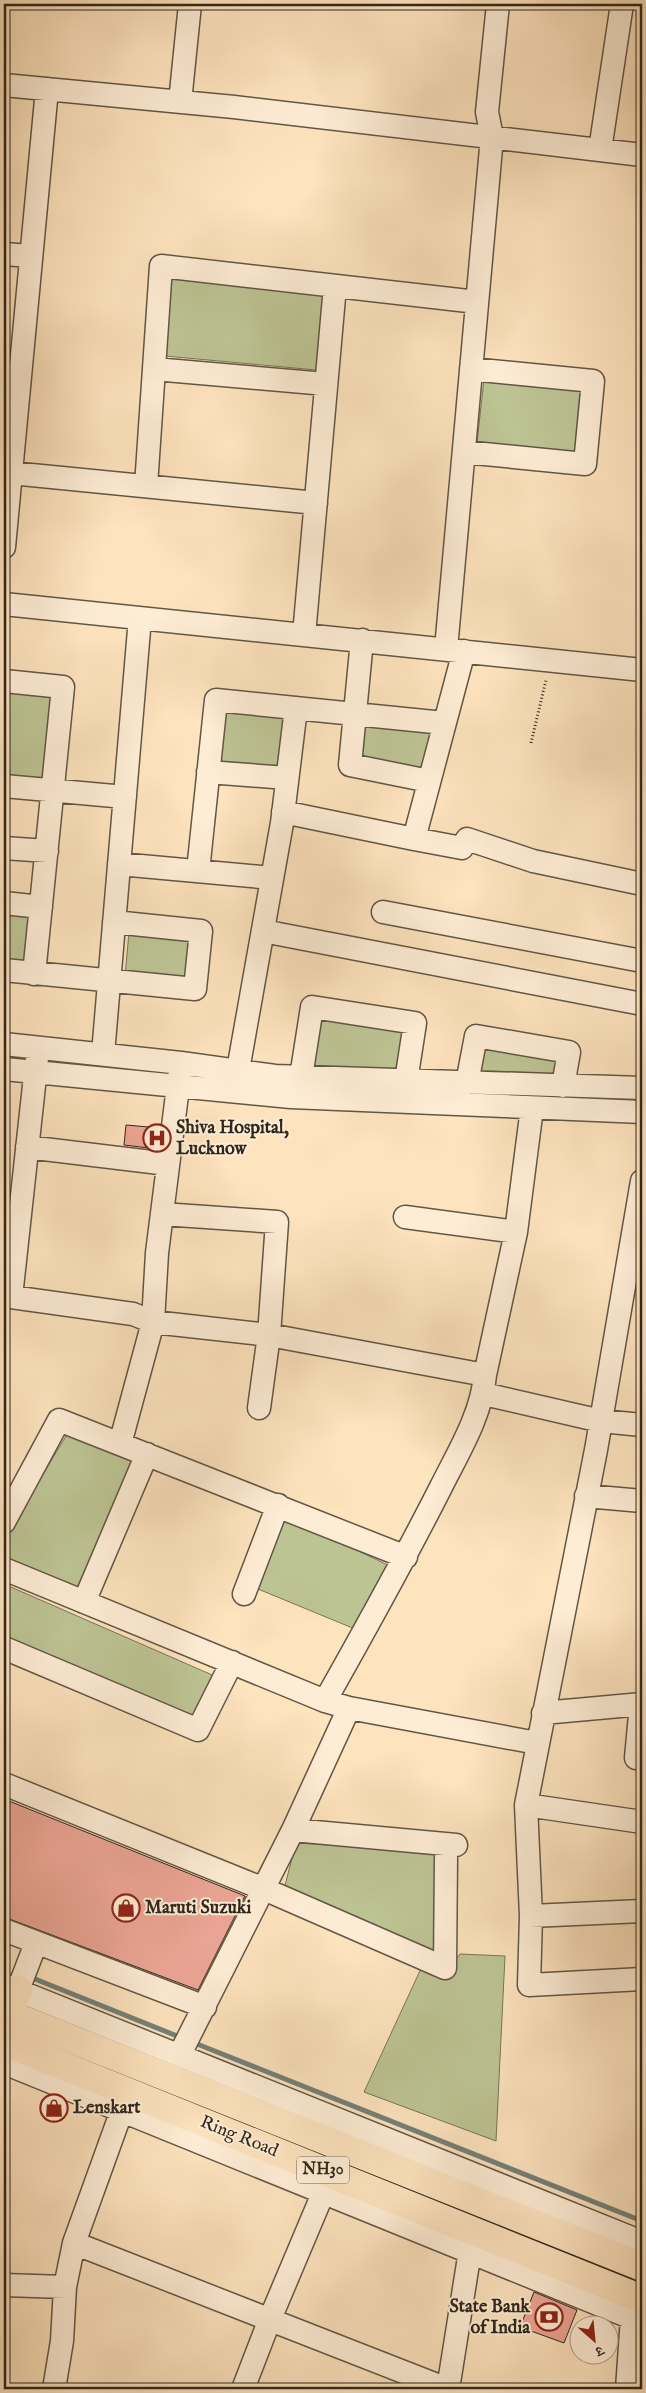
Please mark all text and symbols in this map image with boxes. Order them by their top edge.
place label: Shiva Hospital, Lucknow [176,1117,289,1161]
hospital icon: Shiva Hospital, Lucknow [142,1123,172,1153]
shop icon: Maruti Suzuki [111,1893,141,1923]
place label: Maruti Suzuki [145,1897,251,1920]
shop icon: Lenskart [39,2093,69,2123]
place label: Lenskart [73,2097,141,2120]
street label: Ring Road [196,2111,282,2163]
road number: NH30 [297,2156,349,2184]
place label: State Bank of India [450,2296,531,2340]
bank icon: State Bank of India [534,2302,564,2332]
north arrow [568,2316,618,2366]
text: उ [591,2341,608,2361]

